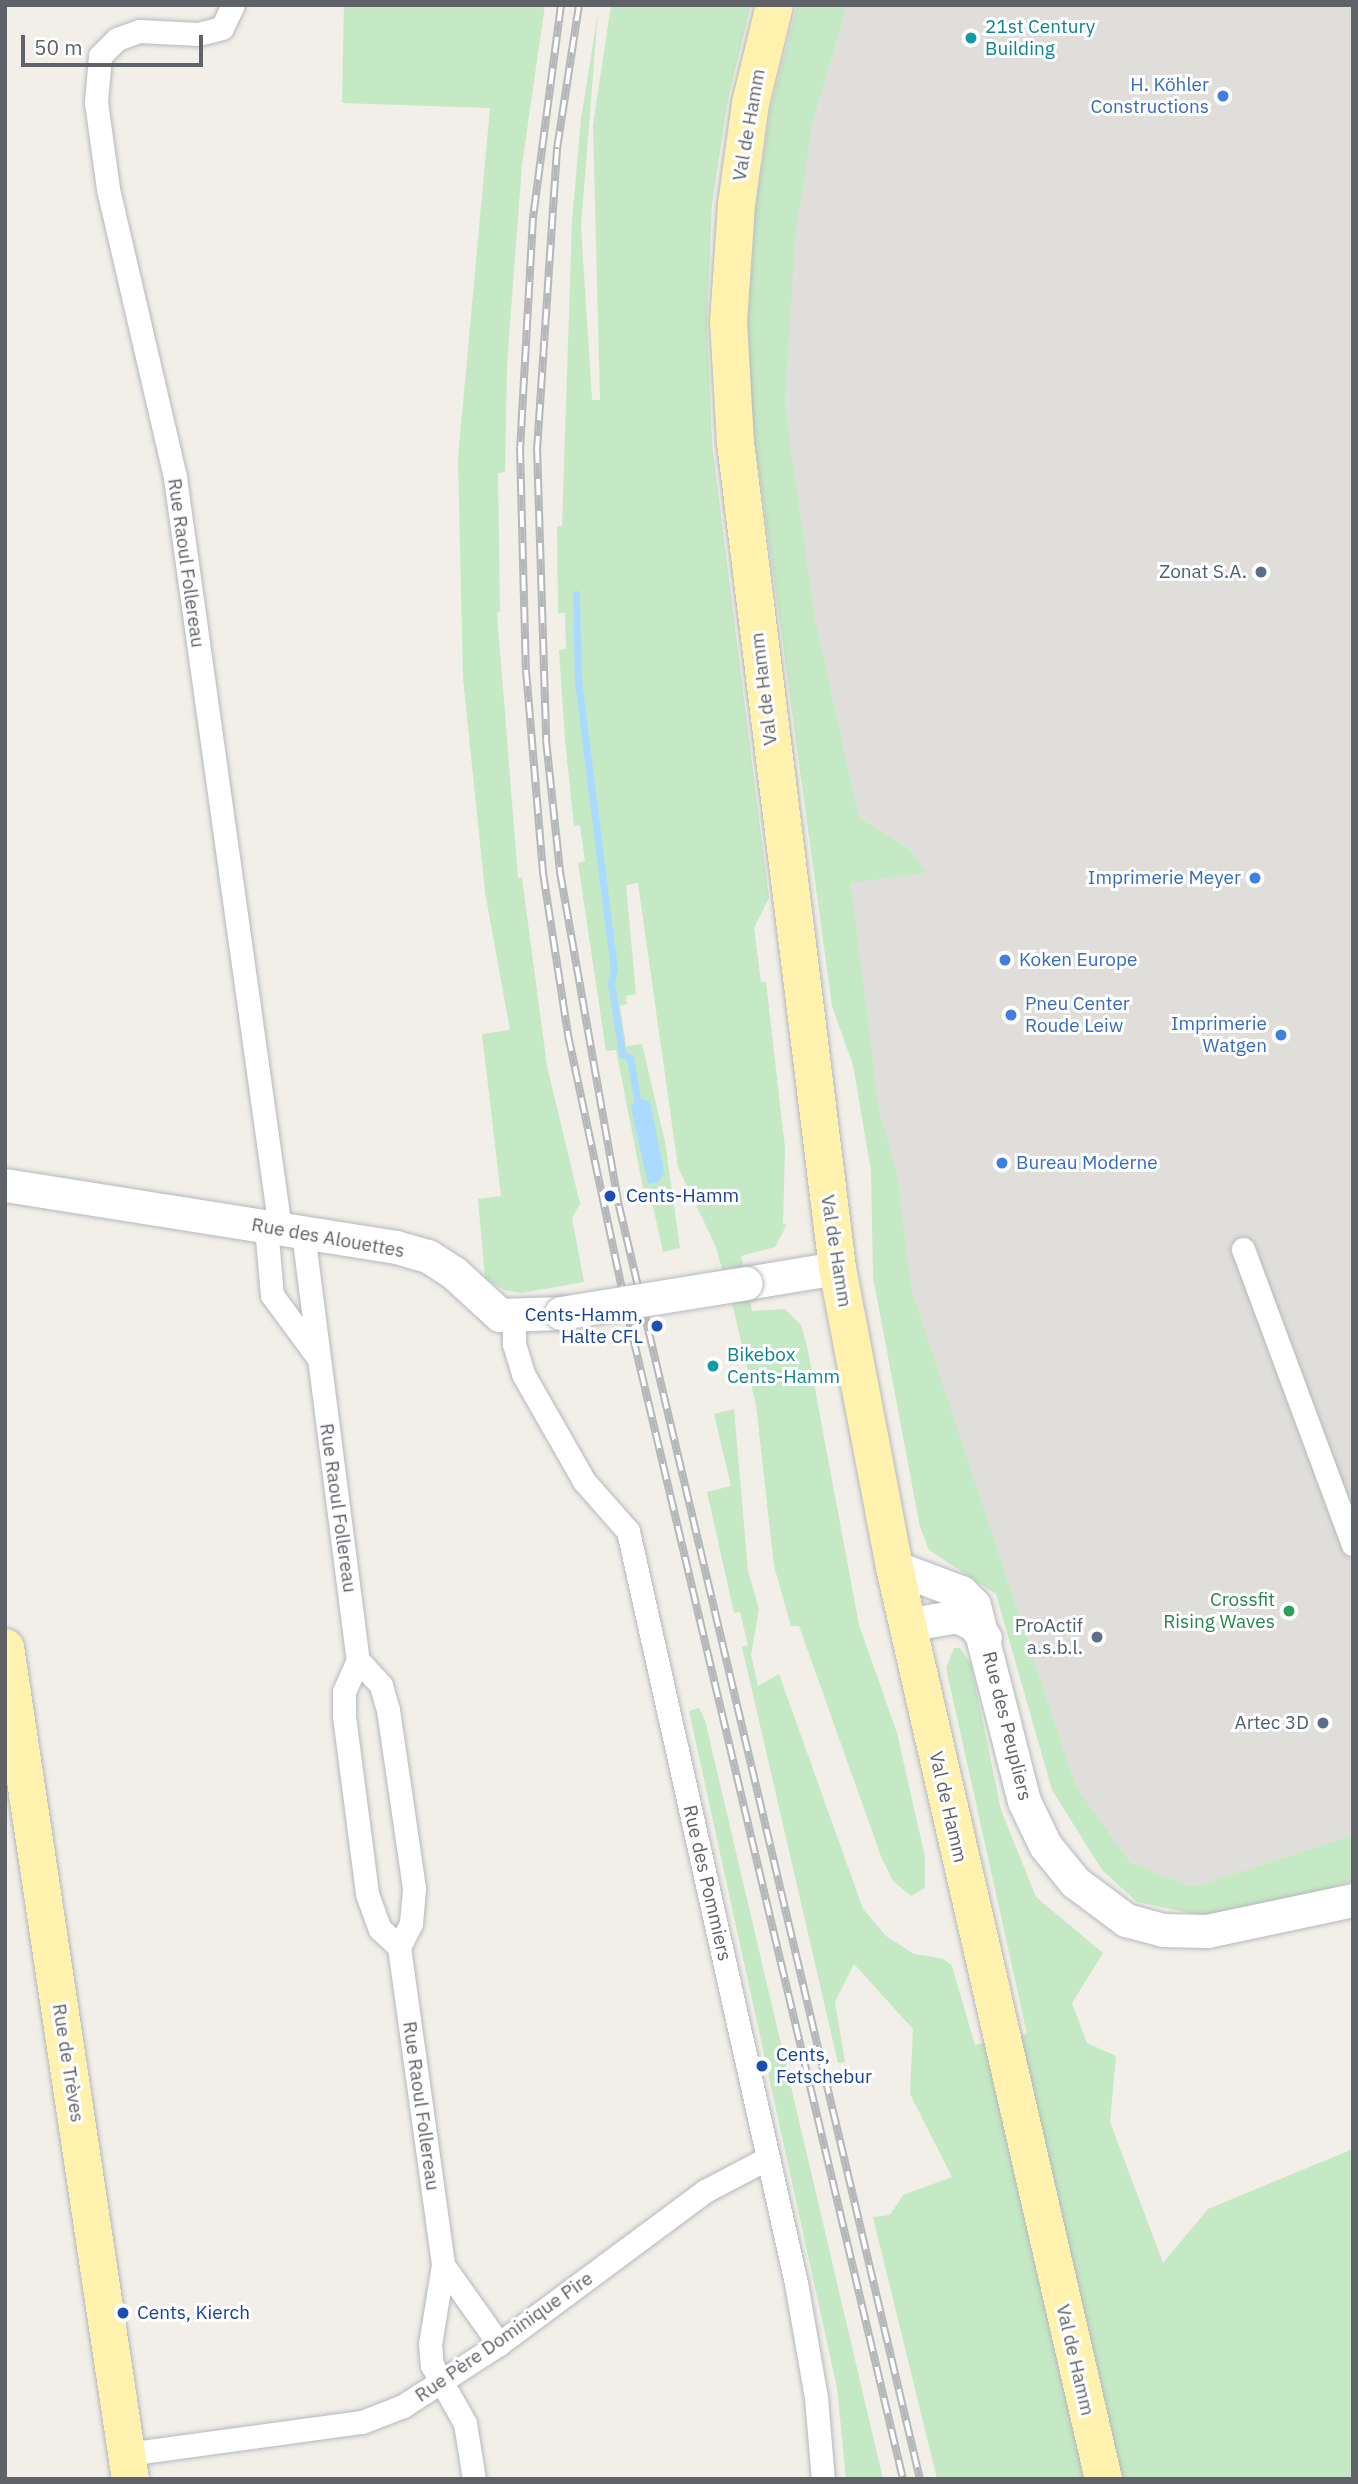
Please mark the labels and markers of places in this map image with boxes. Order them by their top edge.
place label: 21st Century Building [985,16,1095,60]
marker: 21st Century Building [963,30,979,46]
place label: H. Köhler Constructions [1091,74,1209,118]
marker: H. Köhler Constructions [1215,88,1231,104]
place label: Zonat S.A. [1159,561,1247,583]
marker: Zonat S.A. [1253,564,1269,580]
place label: Imprimerie Meyer [1088,867,1241,889]
marker: Imprimerie Meyer [1247,870,1263,886]
place label: Koken Europe [1019,949,1137,971]
marker: Koken Europe [997,952,1013,968]
place label: Pneu Center Roude Leiw [1025,993,1130,1037]
marker: Pneu Center Roude Leiw [1003,1007,1019,1023]
place label: Imprimerie Watgen [1171,1013,1267,1057]
marker: Imprimerie Watgen [1273,1027,1289,1043]
place label: Bureau Moderne [1016,1152,1158,1174]
marker: Bureau Moderne [994,1155,1010,1171]
place label: Cents-Hamm [626,1185,739,1207]
marker: Cents-Hamm [600,1186,620,1206]
place label: Cents-Hamm, Halte CFL [525,1304,643,1348]
marker: Cents-Hamm, Halte CFL [649,1318,665,1334]
place label: Bikebox Cents-Hamm [727,1344,840,1388]
marker: Bikebox Cents-Hamm [705,1358,721,1374]
place label: Crossfit Rising Waves [1163,1589,1275,1633]
marker: Crossfit Rising Waves [1281,1603,1297,1619]
place label: ProActif a.s.b.l. [1015,1615,1083,1659]
marker: ProActif a.s.b.l. [1089,1629,1105,1645]
place label: Artec 3D [1235,1712,1309,1734]
marker: Artec 3D [1315,1715,1331,1731]
place label: Cents, Fetschebur [776,2044,872,2088]
marker: Cents, Fetschebur [754,2058,770,2074]
place label: Cents, Kierch [137,2302,250,2324]
marker: Cents, Kierch [115,2305,131,2321]

